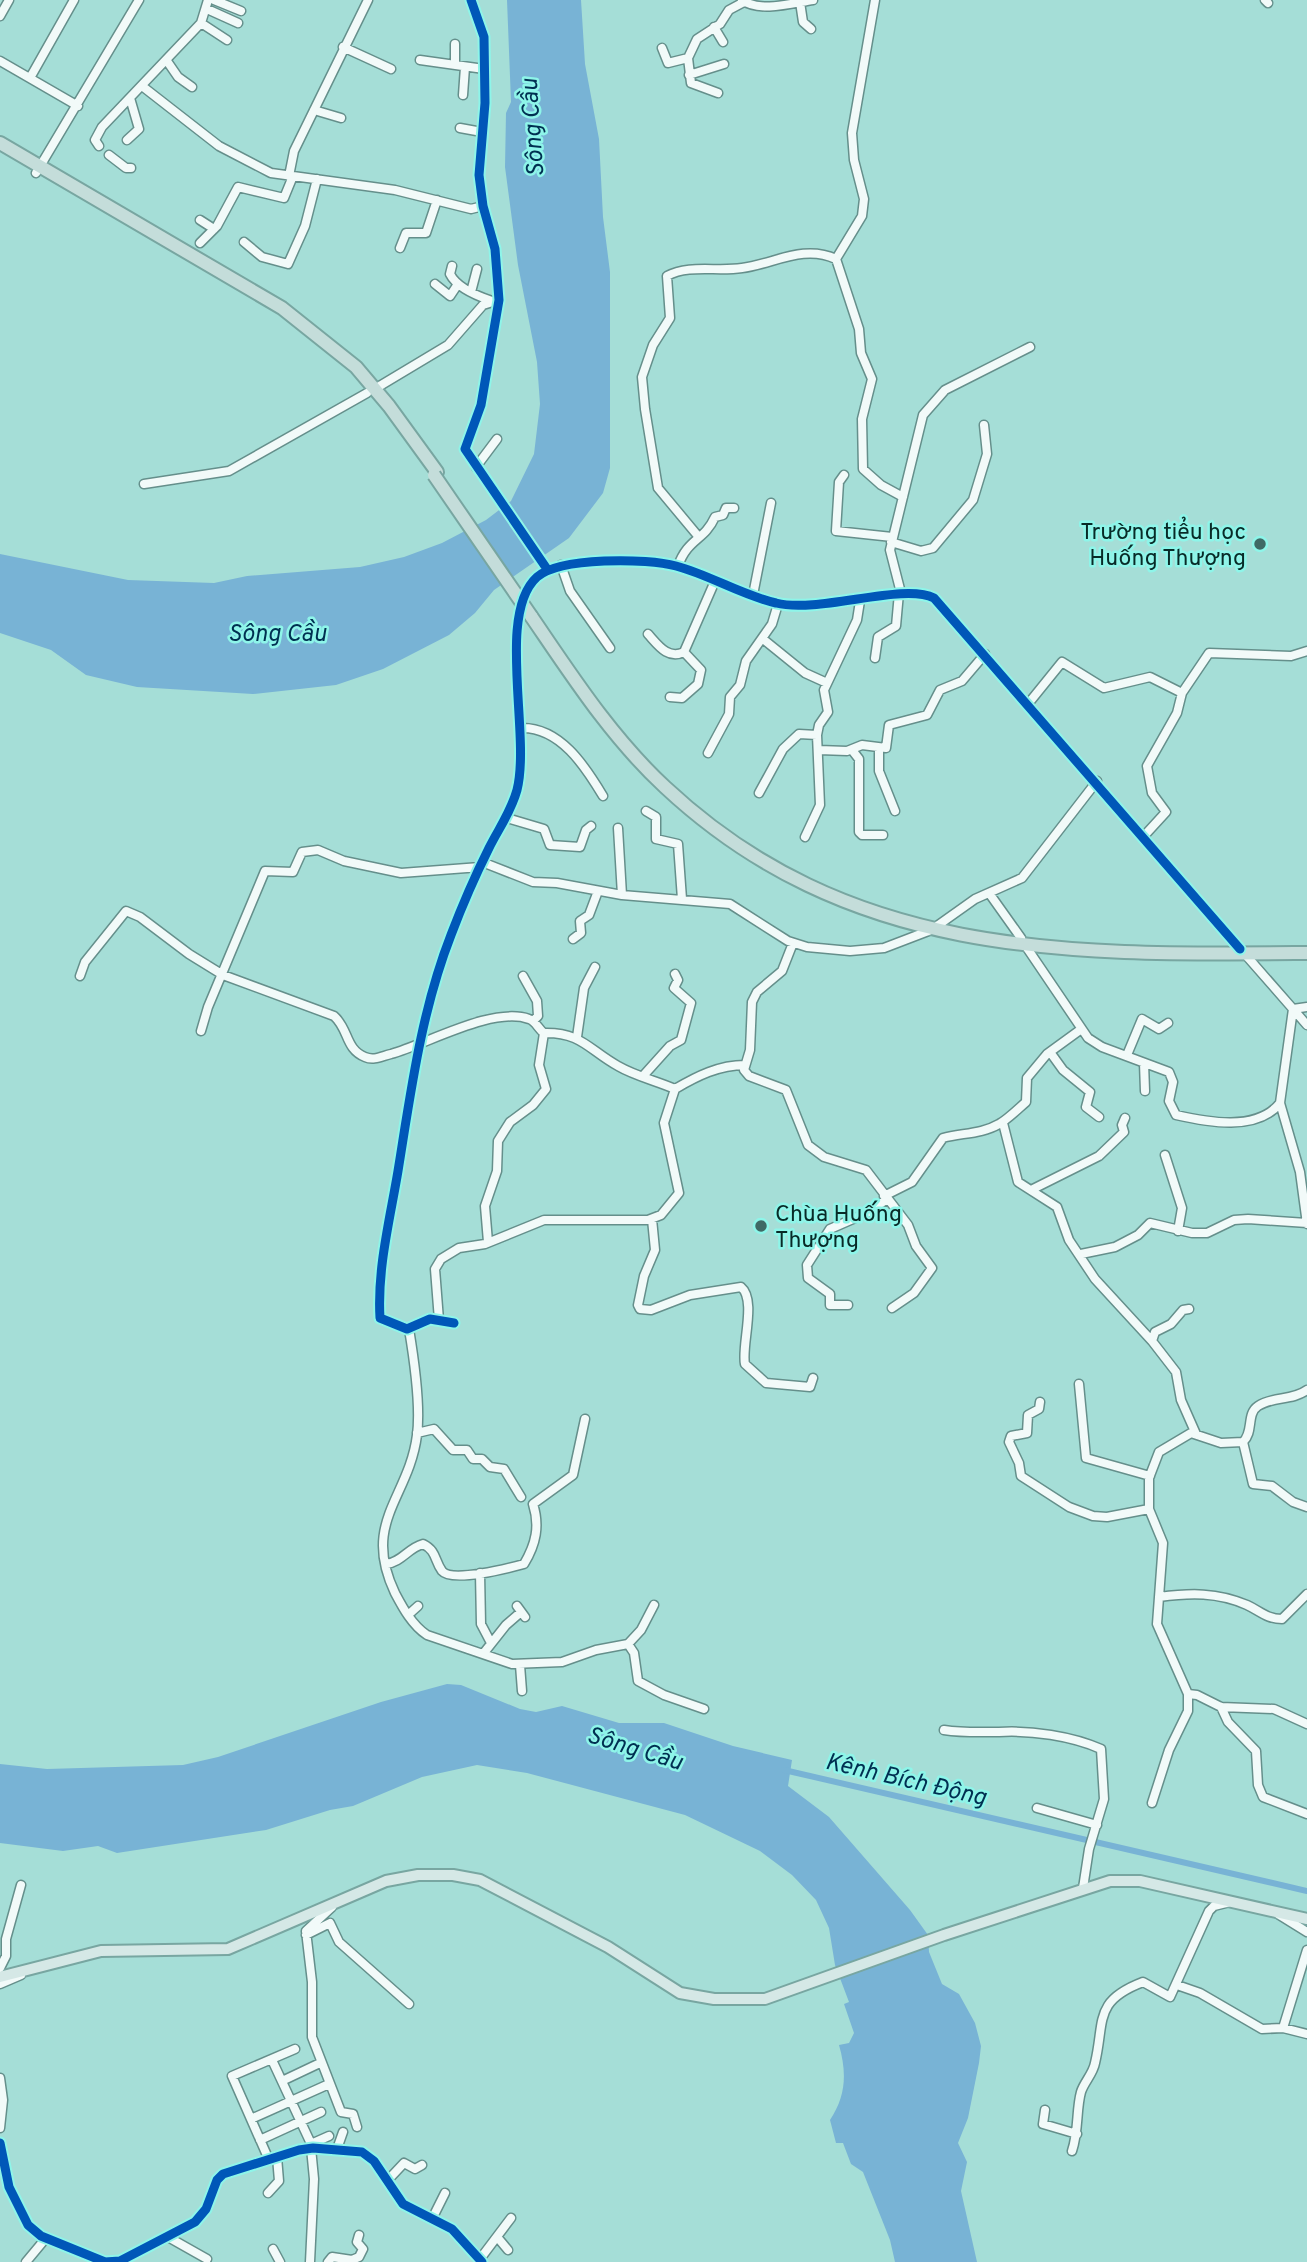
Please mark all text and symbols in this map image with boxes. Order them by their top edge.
water label: Sông Cầu [515,77,552,178]
place label: Trường tiểu học Huống Thượng [1080,516,1246,574]
marker: Trường tiểu học Huống Thượng [1252,536,1268,552]
water label: Sông Cầu [228,619,327,650]
place label: Chùa Huống Thượng [775,1200,902,1256]
marker: Chùa Huống Thượng [753,1218,769,1234]
water label: Sông Cầu [583,1720,687,1779]
water label: Kênh Bích Động [822,1748,990,1814]

